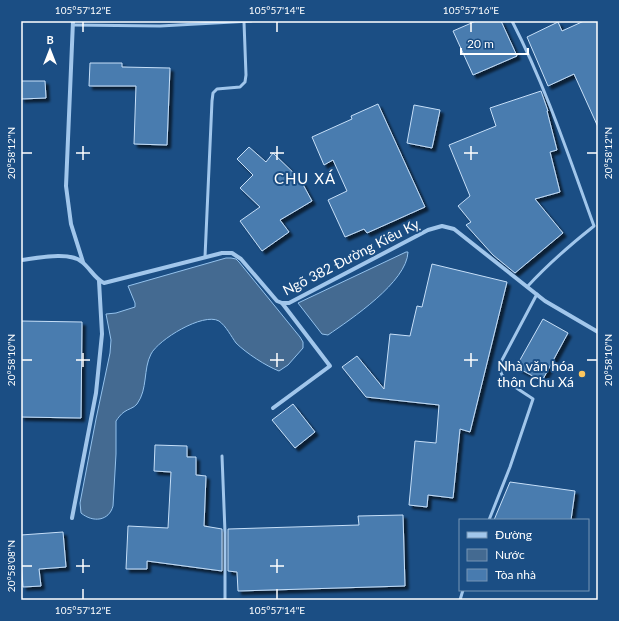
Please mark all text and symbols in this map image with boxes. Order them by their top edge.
text: 105°57'12"E [55,4,111,16]
text: 105°57'14"E [249,4,305,16]
text: 105°57'16"E [443,4,499,16]
north arrow [30,30,70,70]
scale bar [461,30,528,56]
text: B [46,33,54,46]
text: 20 m [467,36,494,51]
text: 20°58'12"N [5,127,17,179]
text: 20°58'12"N [602,127,614,179]
district label: CHU XÁ [274,169,336,187]
street label: Ngõ 382 Đường Kiêu Kỵ [280,214,423,298]
text: 20°58'10"N [5,334,17,386]
text: 20°58'10"N [602,334,614,386]
place label: Nhà văn hóa thôn Chu Xá [497,357,574,390]
marker: Nhà văn hóa thôn Chu Xá [577,369,587,379]
legend [459,519,589,591]
text: Đường [495,527,532,542]
text: 20°58'08"N [5,540,17,592]
text: Nước [495,547,525,562]
text: Tòa nhà [495,567,536,582]
text: 105°57'12"E [55,604,111,616]
text: 105°57'14"E [249,604,305,616]

